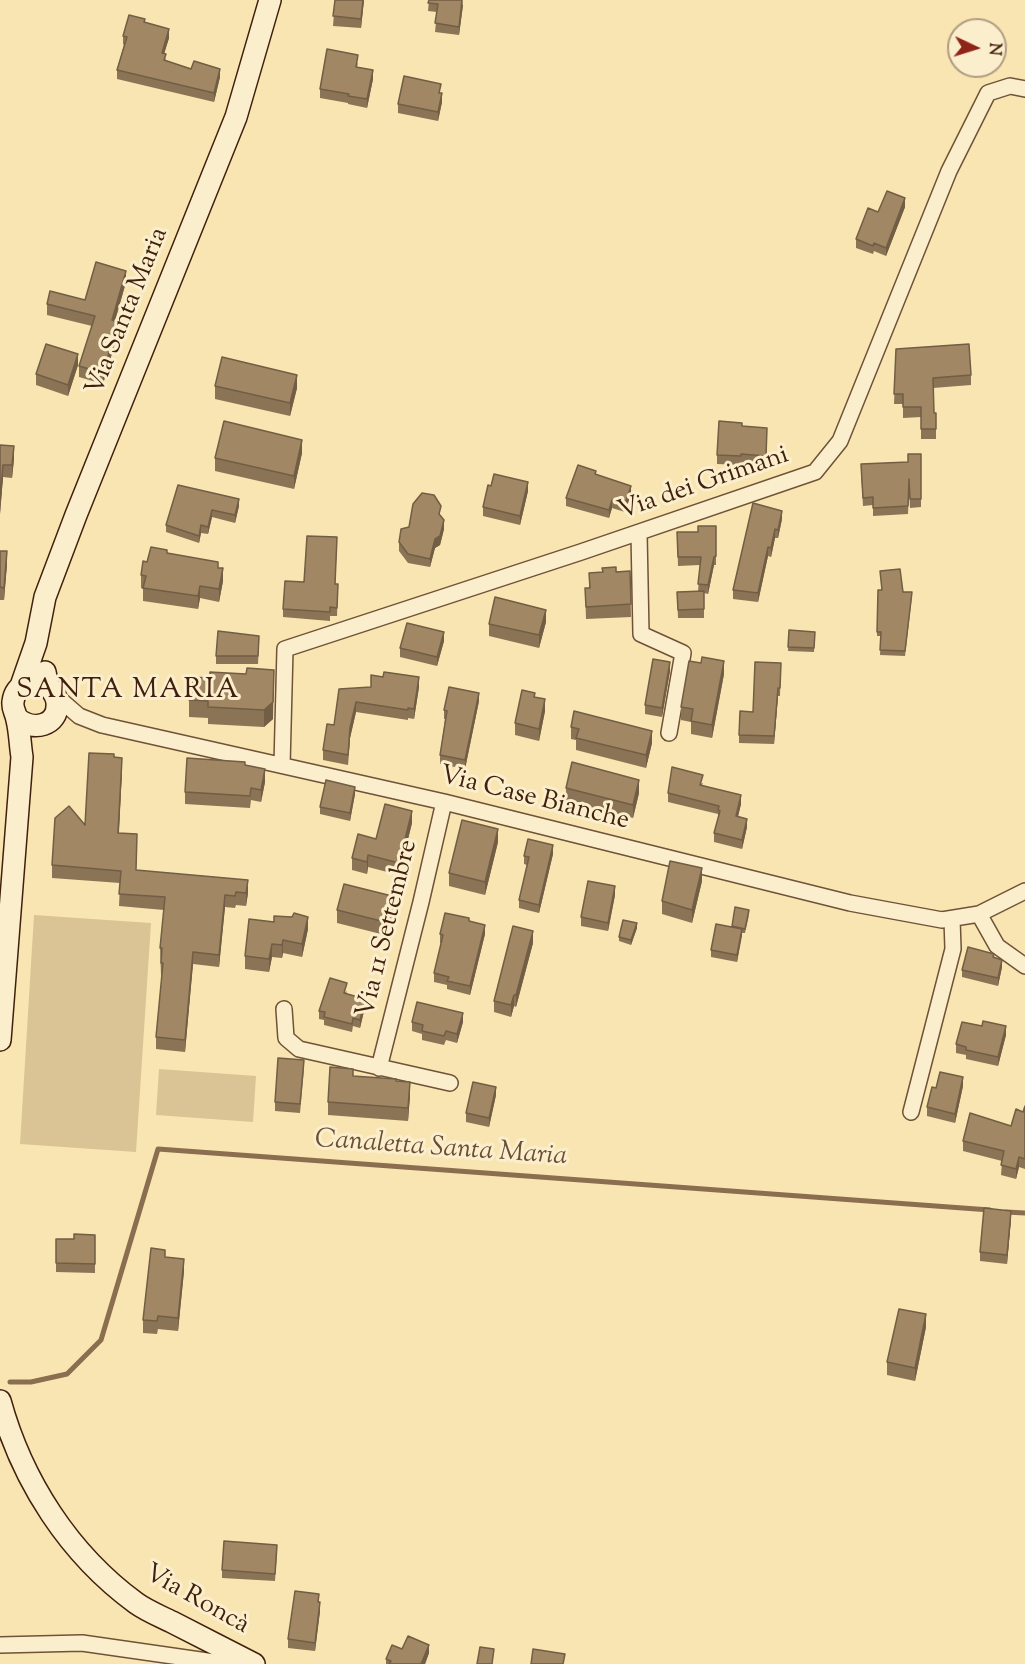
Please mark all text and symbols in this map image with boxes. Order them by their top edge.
north arrow [947,18,1007,78]
text: N [982,42,1005,56]
street label: Via Santa Maria [81,224,177,400]
street label: Via dei Grimani [615,441,793,529]
district label: SANTA MARIA [16,675,240,709]
street label: Via Case Bianche [436,761,632,839]
street label: Via 11 Settembre [352,837,426,1021]
water label: Canaletta Santa Maria [314,1125,568,1175]
street label: Via Roncà [138,1559,254,1643]

